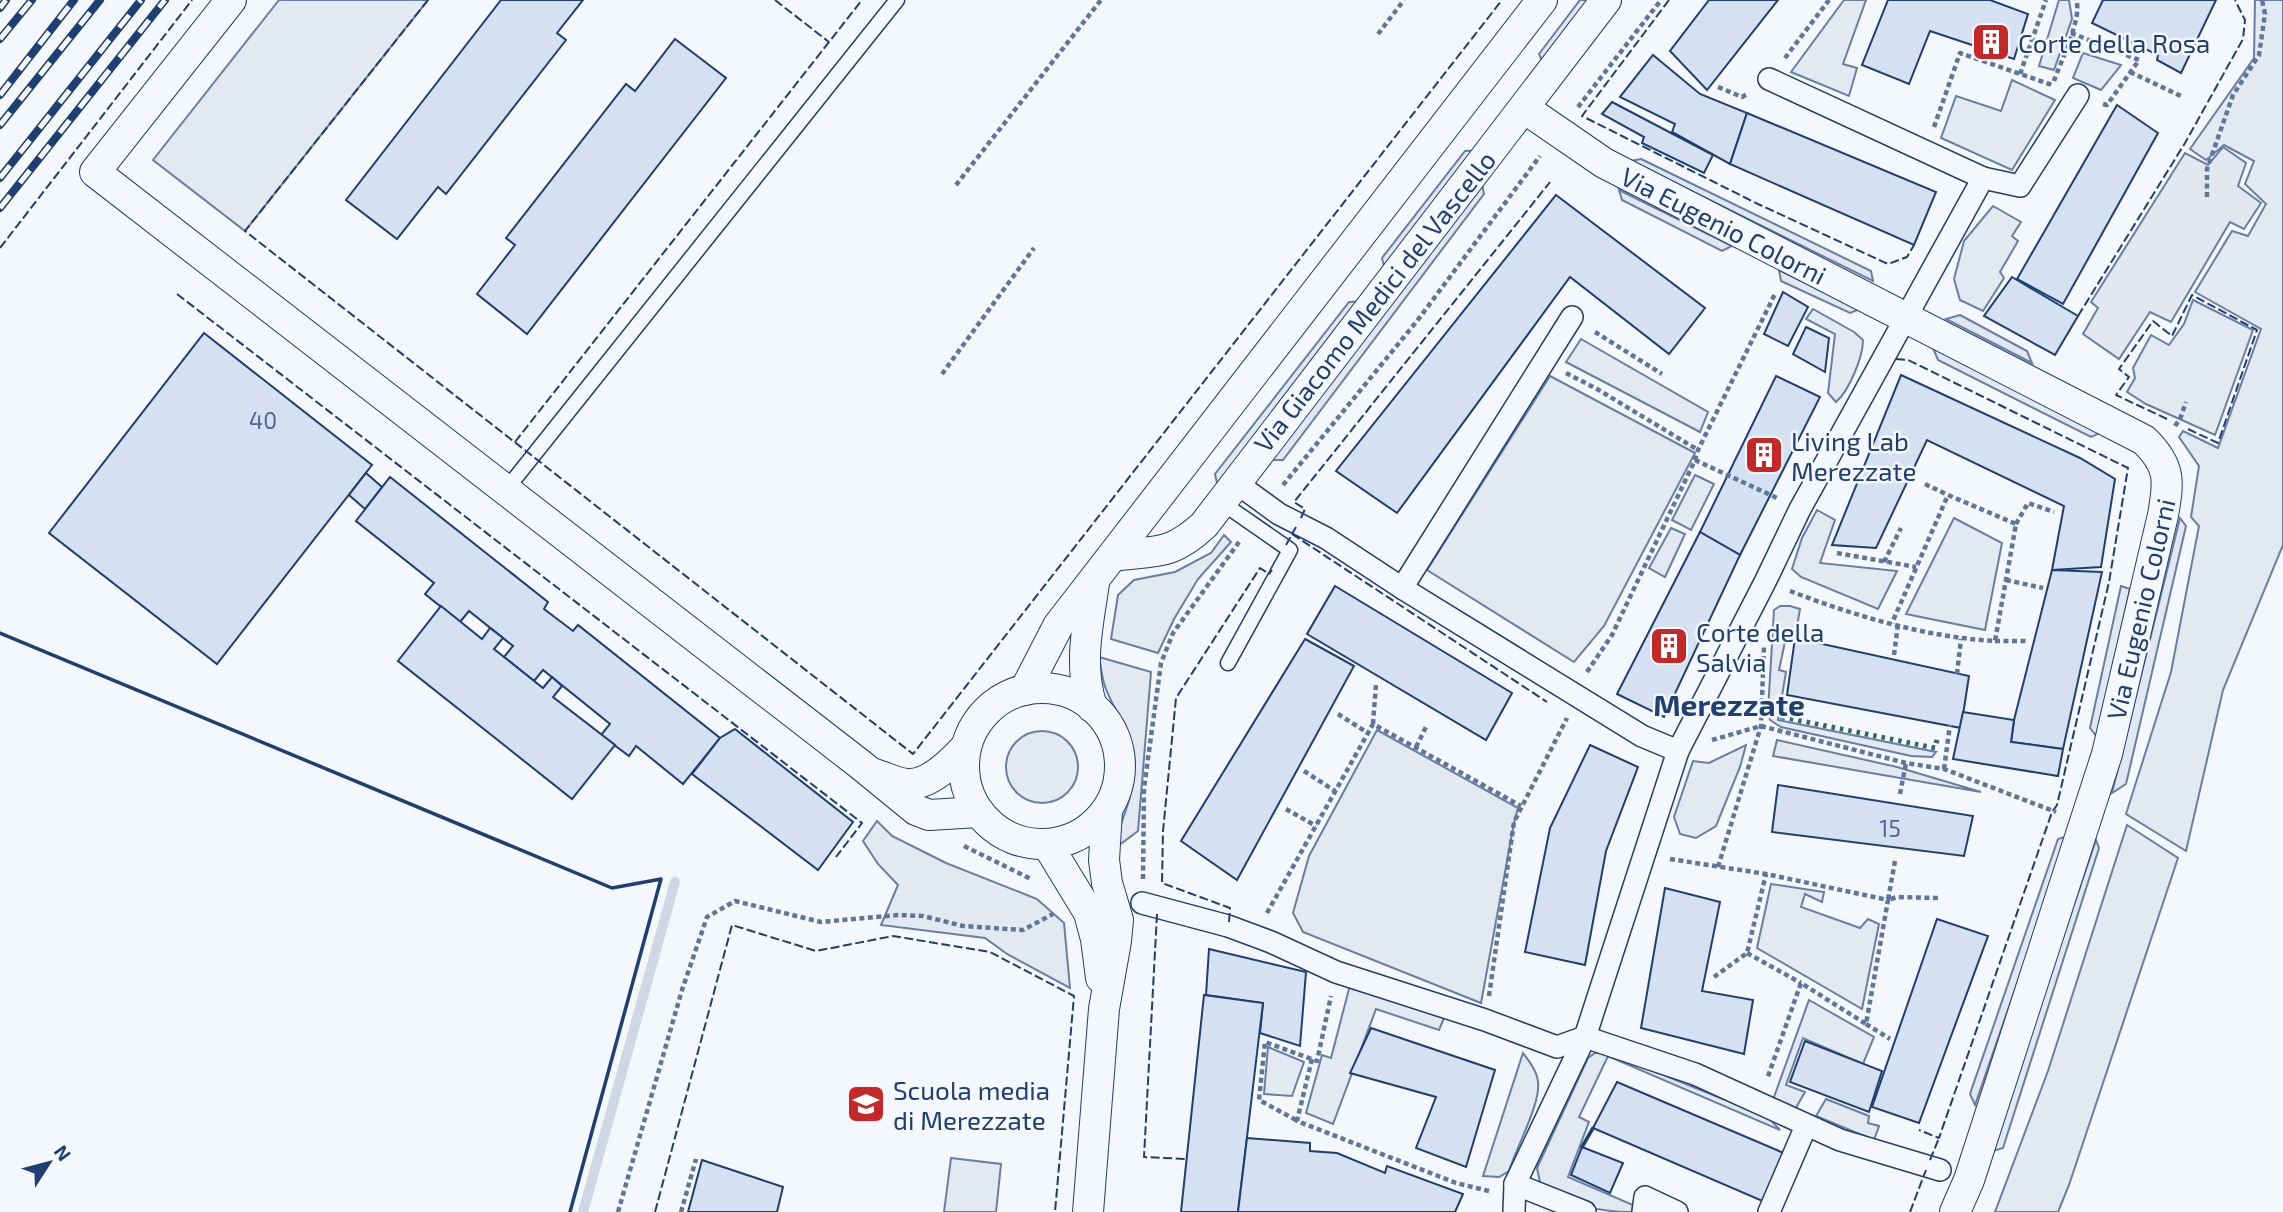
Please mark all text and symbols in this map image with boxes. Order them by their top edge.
building icon: Corte della Rosa [1970,21,2012,63]
place label: Corte della Rosa [2018,27,2210,58]
street label: Via Giacomo Medici del Vascello [1247,144,1501,458]
street label: Via Eugenio Colorni [1616,160,1832,290]
house number: 40 [249,406,277,434]
place label: Living Lab Merezzate [1791,425,1916,486]
building icon: Living Lab Merezzate [1743,434,1785,476]
street label: Via Eugenio Colorni [2099,495,2181,723]
place label: Corte della Salvia [1696,616,1824,677]
building icon: Corte della Salvia [1648,625,1690,667]
district label: Merezzate [1653,686,1805,722]
house number: 15 [1879,814,1901,842]
place label: Scuola media di Merezzate [893,1074,1050,1135]
school or university icon: Scuola media di Merezzate [845,1083,887,1125]
north arrow [14,1128,84,1198]
text: N [50,1140,76,1165]

